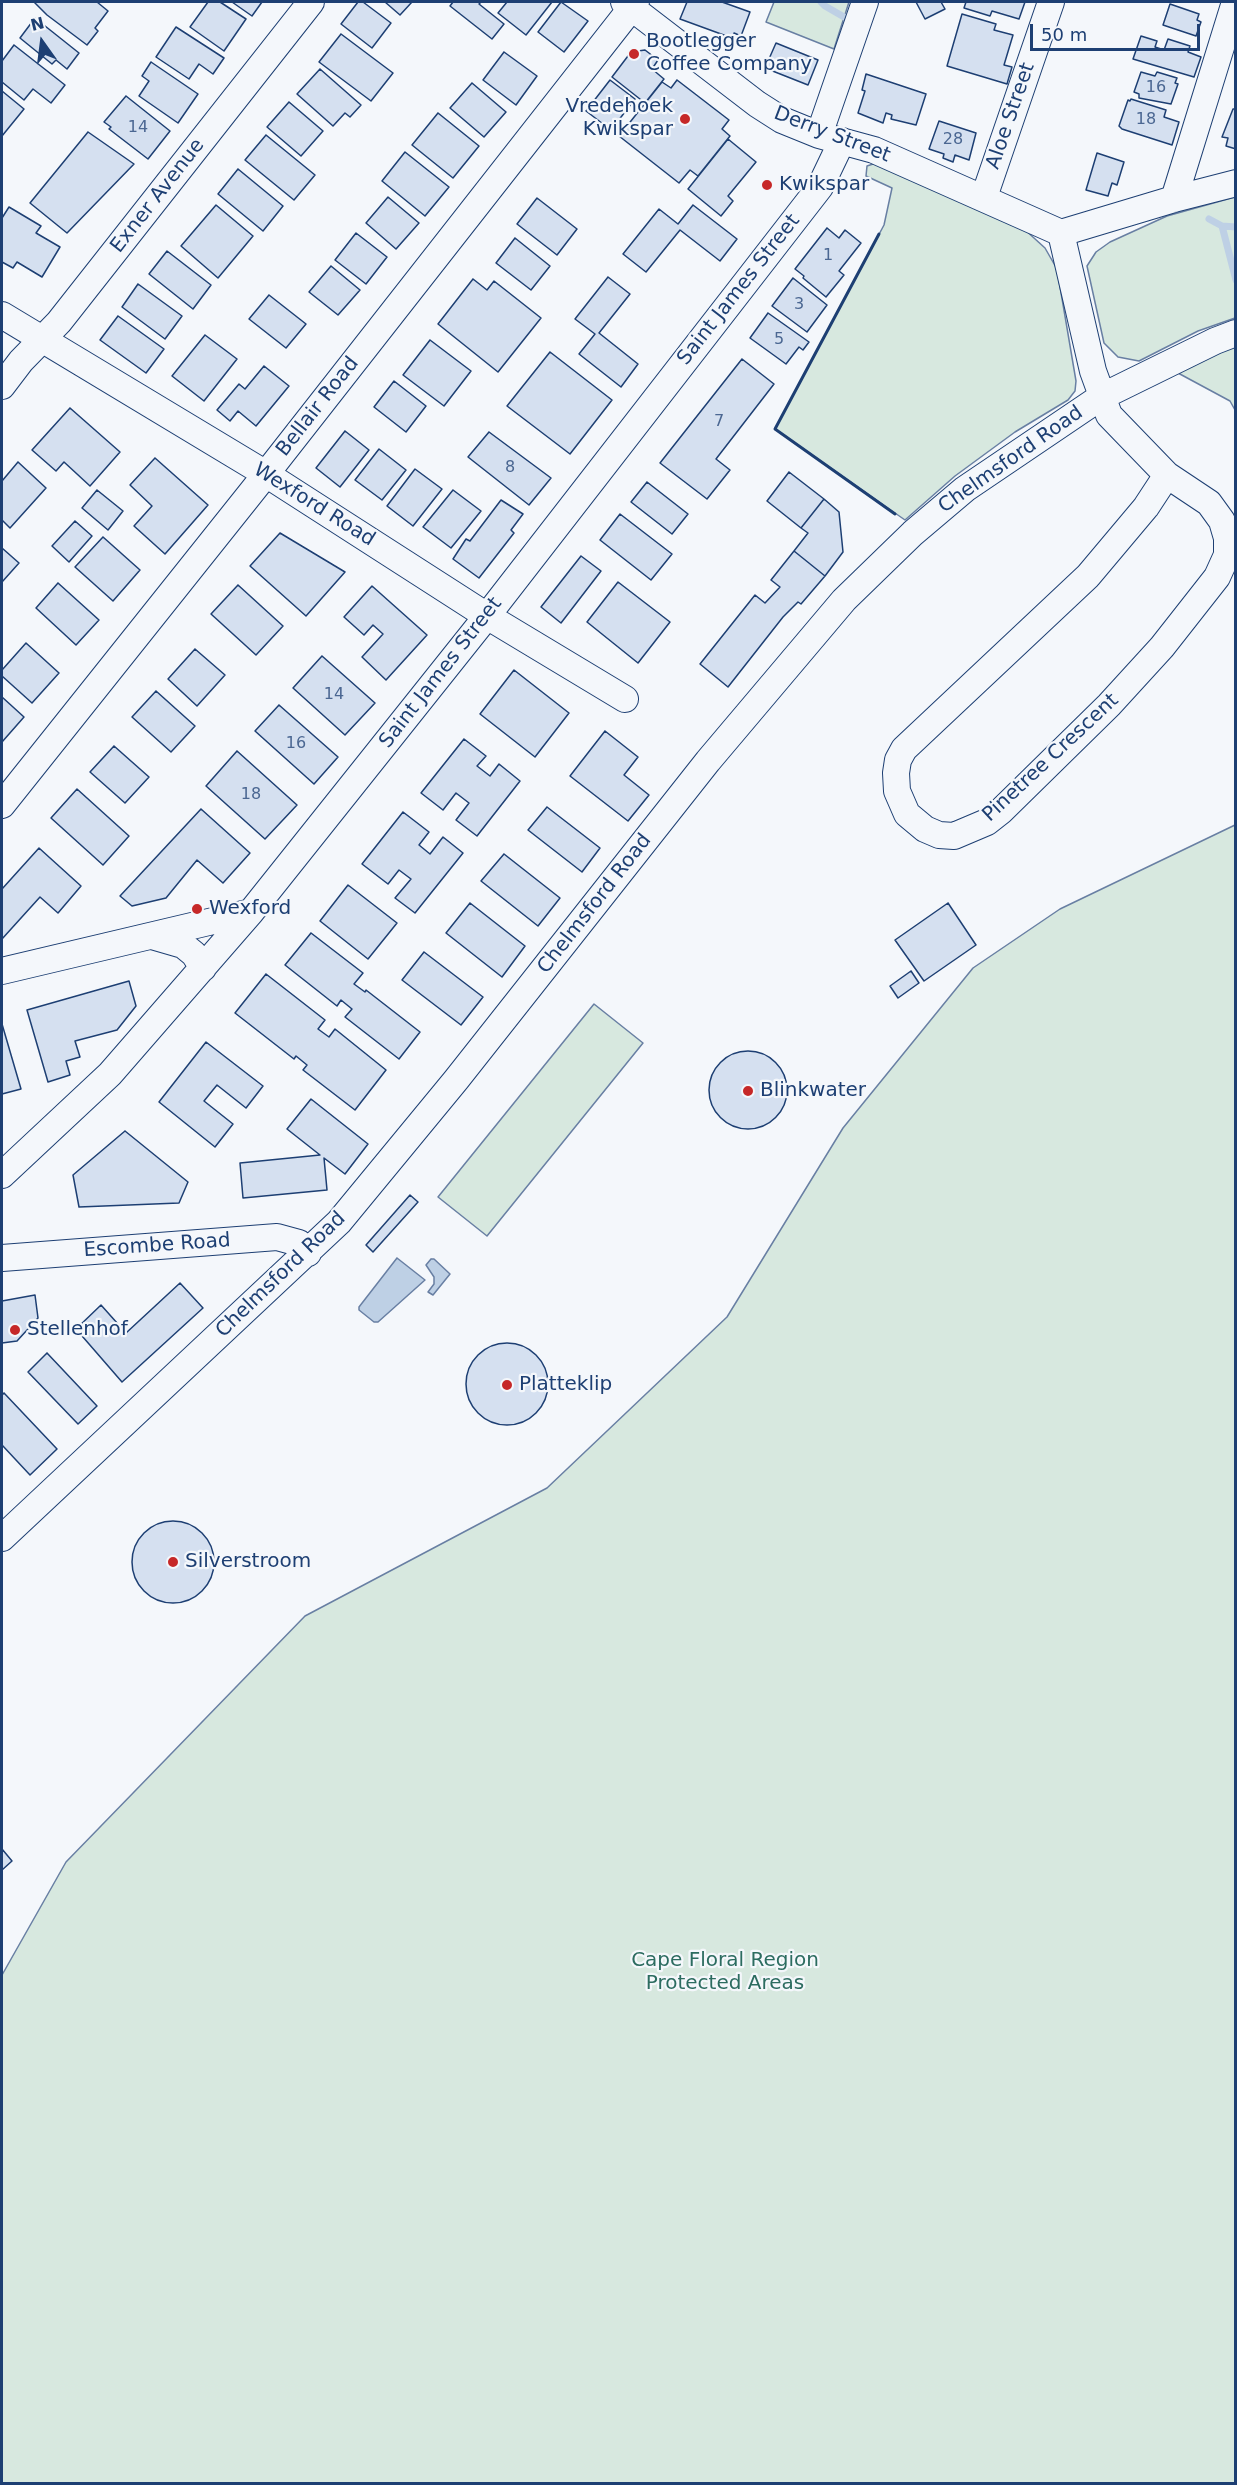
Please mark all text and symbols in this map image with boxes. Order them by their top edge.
north arrow [12,12,72,72]
scale bar [1033,12,1202,50]
text: N [29,13,46,35]
text: 50 m [1041,24,1087,45]
place label: Bootlegger Coffee Company [646,30,812,77]
marker: Bootlegger Coffee Company [627,47,641,61]
street label: Aloe Street [982,60,1040,172]
house number: 16 [1146,78,1166,98]
place label: Vredehoek Kwikspar [565,95,673,142]
street label: Derry Street [770,102,894,168]
house number: 18 [1136,110,1156,130]
marker: Vredehoek Kwikspar [678,112,692,126]
house number: 14 [128,118,148,138]
house number: 28 [943,130,963,150]
street label: Exner Avenue [106,134,210,258]
place label: Kwikspar [779,173,869,197]
marker: Kwikspar [760,178,774,192]
street label: Saint James Street [673,210,805,370]
house number: 1 [823,246,833,266]
house number: 3 [794,295,804,315]
house number: 5 [774,330,784,350]
street label: Bellair Road [272,352,364,462]
street label: Chelmsford Road [934,401,1088,519]
house number: 7 [714,412,724,432]
street label: Wexford Road [249,458,379,552]
house number: 8 [505,458,515,478]
street label: Saint James Street [375,593,507,753]
house number: 14 [324,685,344,705]
street label: Pinetree Crescent [978,689,1124,827]
house number: 16 [286,734,306,754]
house number: 18 [241,785,261,805]
street label: Chelmsford Road [533,829,657,979]
place label: Wexford [209,897,291,921]
marker: Wexford [190,902,204,916]
place label: Blinkwater [760,1079,866,1103]
marker: Blinkwater [741,1084,755,1098]
street label: Chelmsford Road [211,1207,351,1343]
street label: Escombe Road [83,1229,231,1263]
place label: Stellenhof [27,1318,128,1342]
marker: Stellenhof [8,1323,22,1337]
place label: Platteklip [519,1373,612,1397]
marker: Platteklip [500,1378,514,1392]
place label: Silverstroom [185,1550,311,1574]
marker: Silverstroom [166,1555,180,1569]
park label: Cape Floral Region Protected Areas [631,1949,819,1996]

